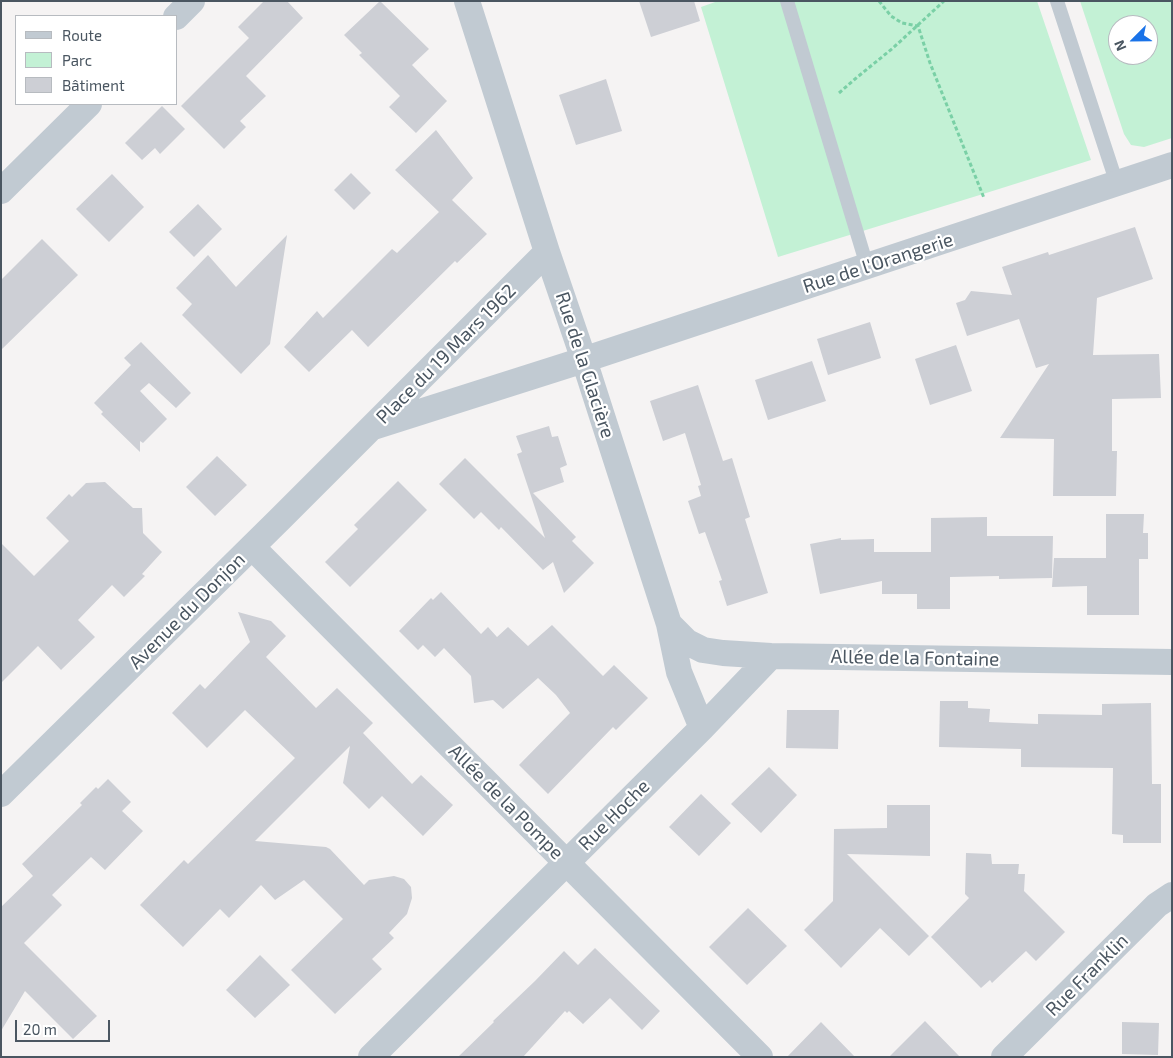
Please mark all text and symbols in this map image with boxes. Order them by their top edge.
legend [15,15,178,105]
north arrow [1108,15,1158,65]
text: Route [62,26,102,44]
text: N [1110,38,1129,54]
text: Parc [62,51,92,69]
text: Bâtiment [62,76,125,94]
street label: Rue de l'Orangerie [800,228,956,298]
street label: Place du 19 Mars 1962 [371,279,521,429]
street label: Rue de la Glacière [551,289,619,441]
street label: Avenue du Donjon [124,548,250,674]
street label: Allée de la Fontaine [830,645,1000,671]
street label: Allée de la Pompe [444,740,568,864]
street label: Rue Hoche [574,775,654,855]
street label: Rue Franklin [1041,929,1133,1021]
scale bar [18,1010,112,1042]
text: 20 m [23,1020,57,1038]

